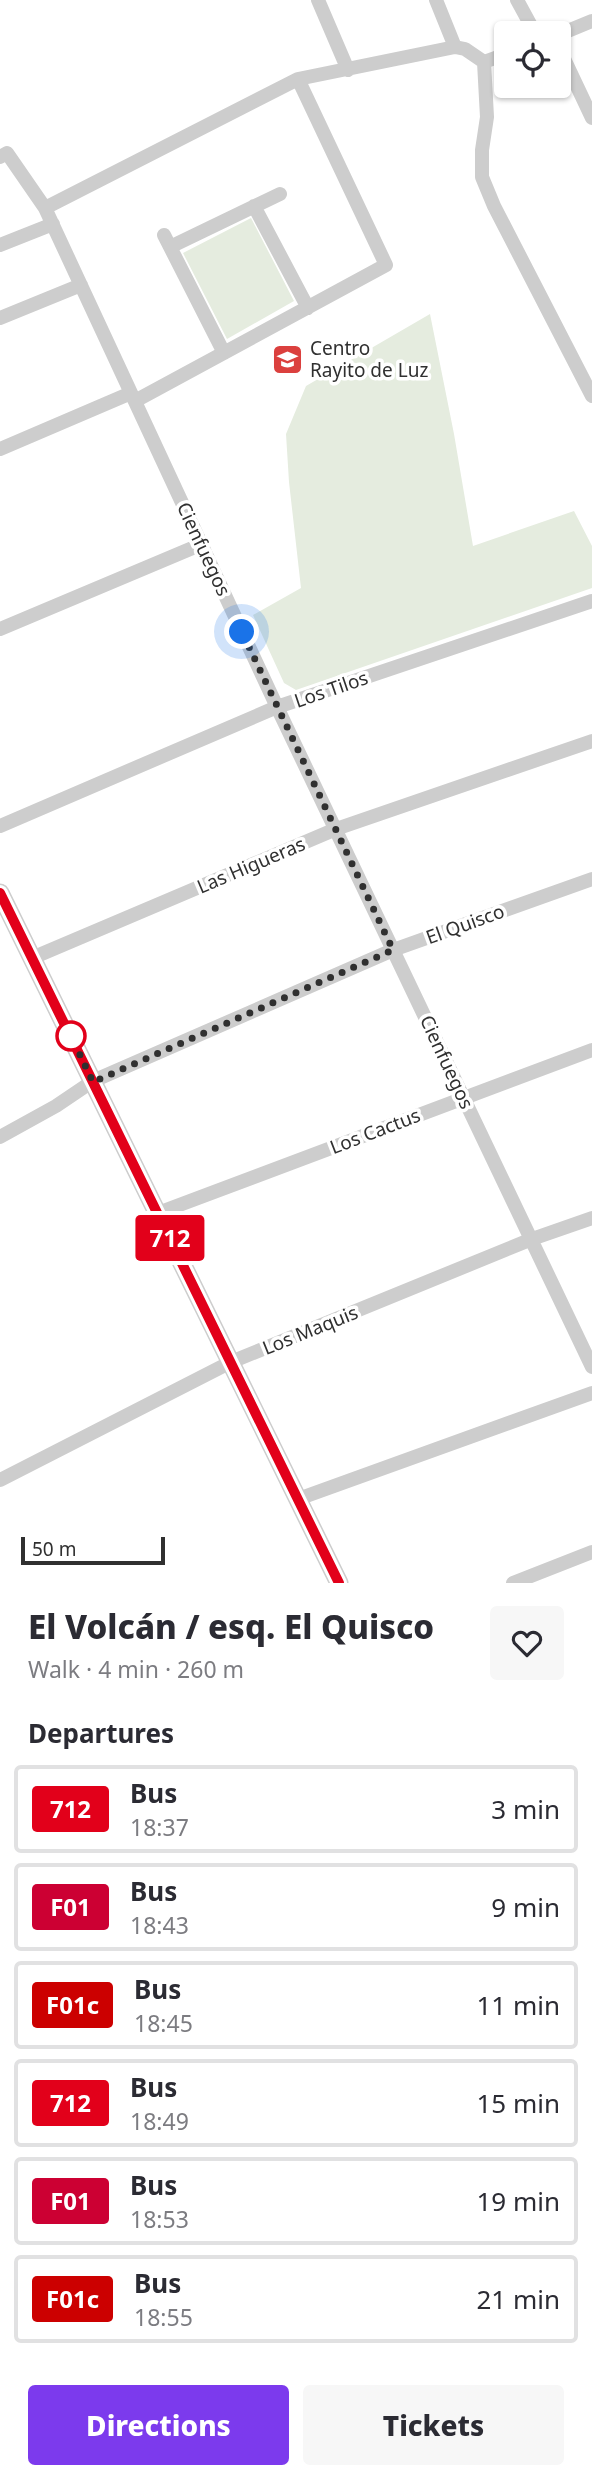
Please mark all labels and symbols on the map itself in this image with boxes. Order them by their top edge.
place label: Centro Rayito de Luz [310,335,428,383]
school or university icon: Centro Rayito de Luz [270,342,304,376]
street label: Cienfuegos [171,498,237,600]
your location [224,614,259,649]
street label: Los Tilos [291,664,371,714]
street label: Las Higueras [193,831,309,899]
street label: El Quisco [422,898,508,950]
street label: Cienfuegos [414,1011,480,1113]
unlabelled marker [56,1021,86,1051]
street label: Los Cactus [326,1102,424,1160]
line badge: 712 [130,1215,210,1261]
street label: Los Maquis [258,1299,362,1361]
scale bar [21,1534,164,1566]

